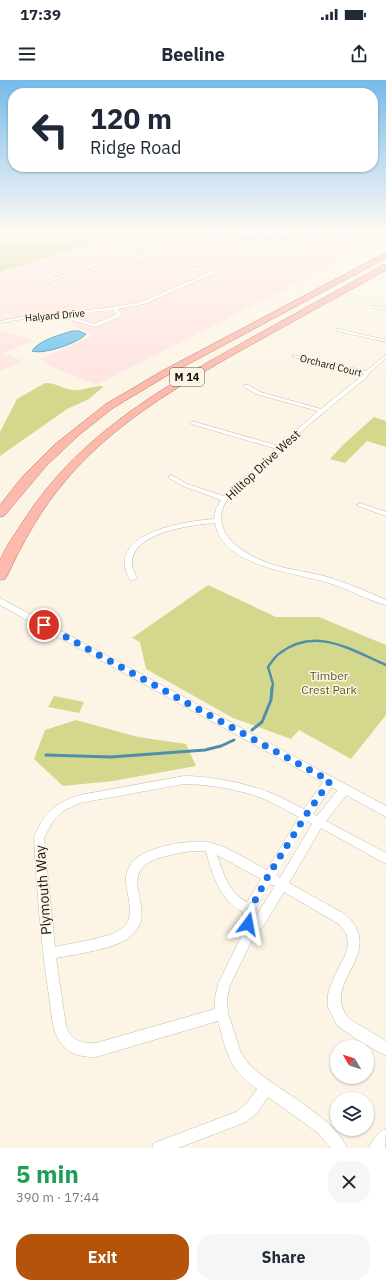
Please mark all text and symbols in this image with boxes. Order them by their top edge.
text: 17:39 [20,5,61,24]
icon: menu [16,43,38,65]
text: Beeline [161,43,225,66]
icon: share [348,43,370,65]
text: 120 m [90,100,172,137]
icon: left [24,104,76,156]
text: Ridge Road [90,136,181,159]
street label: Halyard Drive [24,306,86,325]
street label: Orchard Court [299,352,364,380]
road number: M 14 [170,368,204,386]
street label: Hilltop Drive West [222,426,303,503]
pin [27,608,61,642]
icon: arrive [33,614,55,636]
park label: Timber Crest Park [301,668,357,697]
street label: Plymouth Way [31,844,55,936]
position arrow [227,903,269,945]
north arrow [330,1040,374,1084]
map controls [330,1040,374,1136]
button: layers [330,1092,374,1136]
text: 5 min [16,1158,79,1190]
button: close [328,1161,370,1203]
text: 390 m · 17:44 [16,1189,99,1206]
button: Exit [16,1234,189,1280]
button: Share [197,1234,370,1280]

